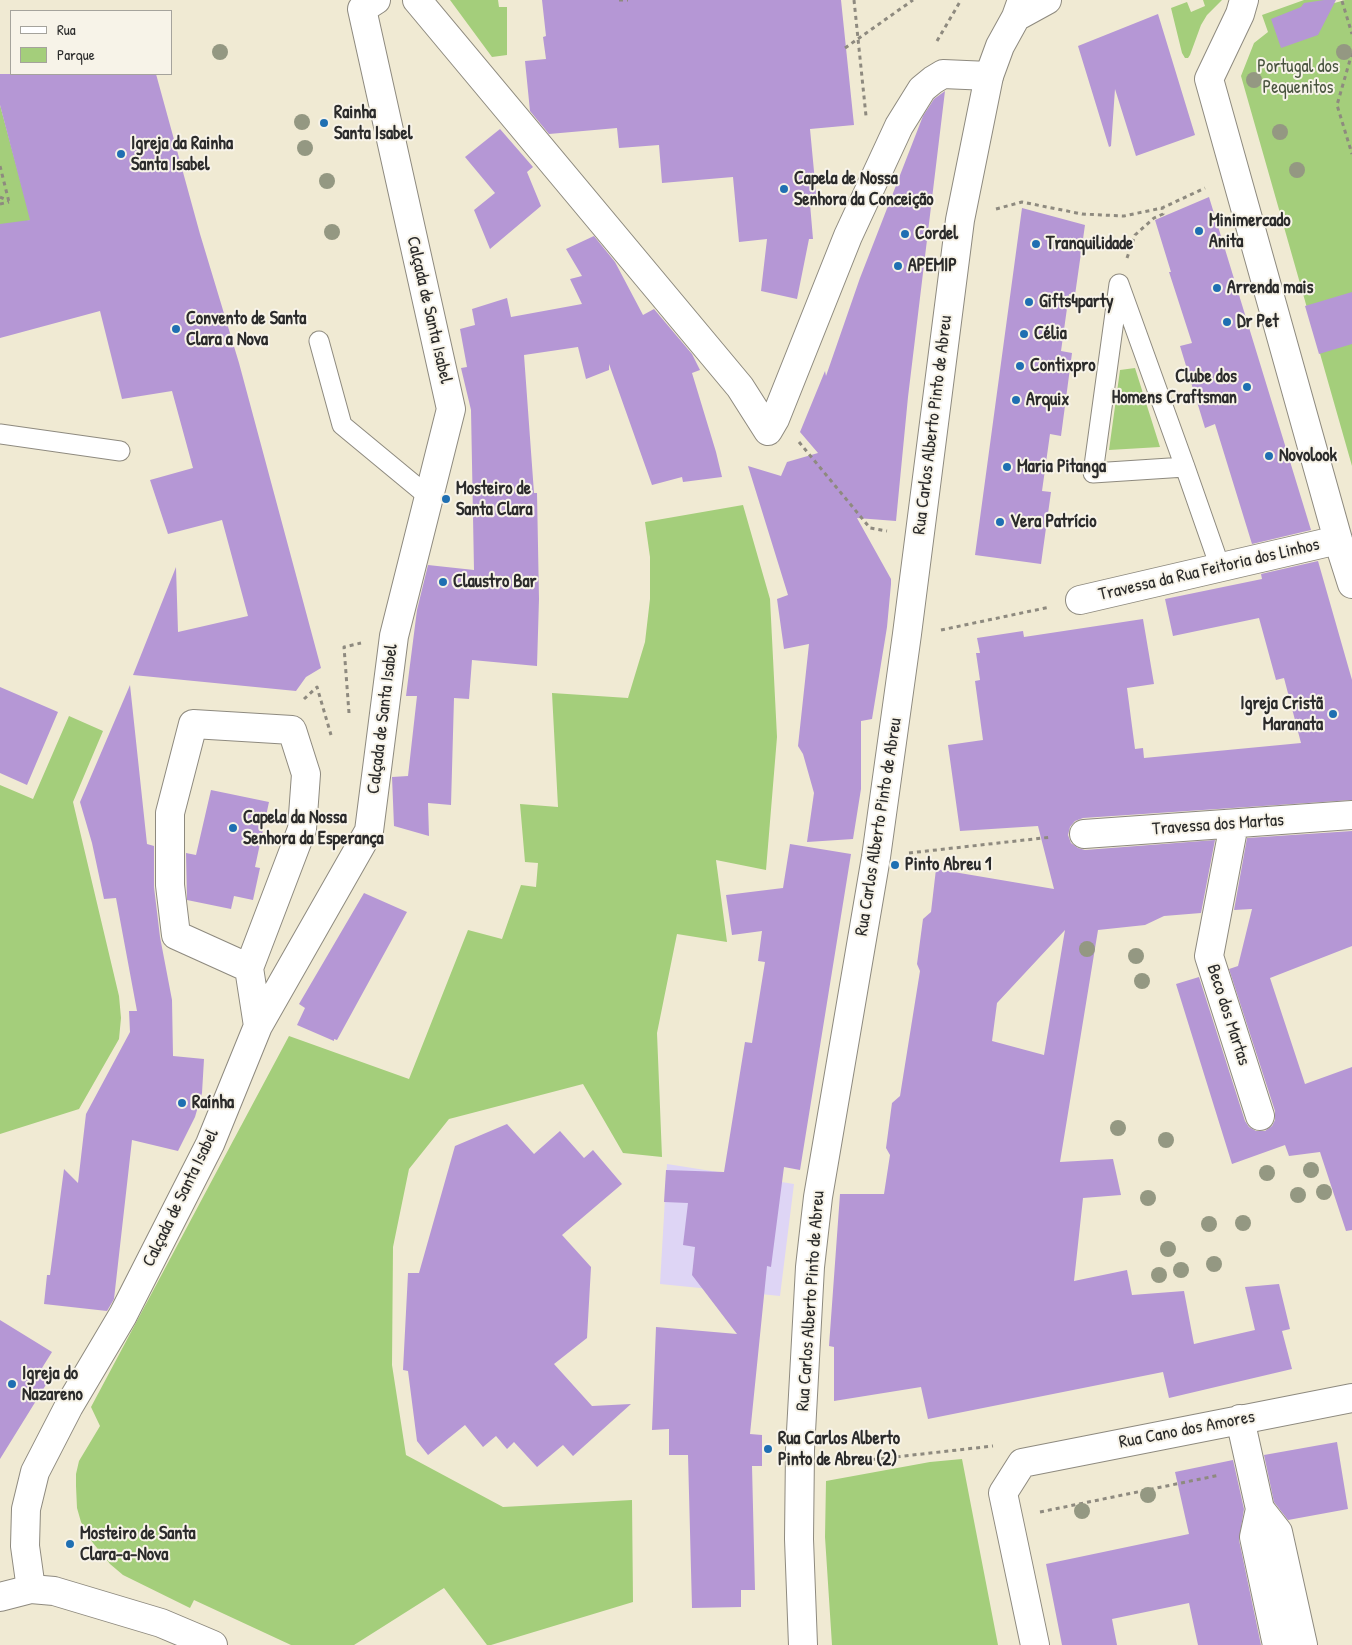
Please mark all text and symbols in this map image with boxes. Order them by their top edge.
legend [10,10,172,75]
text: Rua [57,19,76,40]
text: Parque [57,44,95,65]
park label: Portugal dos Pequenitos [1257,56,1339,98]
place label: Rainha Santa Isabel [334,102,412,144]
marker: Rainha Santa Isabel [318,117,330,129]
place label: Igreja da Rainha Santa Isabel [131,133,233,176]
marker: Igreja da Rainha Santa Isabel [115,148,127,160]
place label: Capela de Nossa Senhora da Conceição [794,168,933,210]
marker: Capela de Nossa Senhora da Conceição [778,183,790,195]
place label: Minimercado Anita [1209,210,1291,252]
place label: Cordel [915,223,958,245]
marker: Minimercado Anita [1193,225,1205,237]
marker: Cordel [899,228,911,240]
place label: Tranquilidade [1046,233,1133,255]
street label: Calçada de Santa Isabel [402,234,456,386]
marker: Tranquilidade [1030,238,1042,250]
place label: APEMIP [908,255,957,277]
marker: APEMIP [892,260,904,272]
place label: Arrenda mais [1227,277,1313,299]
marker: Arrenda mais [1211,282,1223,294]
place label: Gifts4party [1039,291,1114,313]
marker: Gifts4party [1023,296,1035,308]
place label: Convento de Santa Clara a Nova [186,308,306,350]
place label: Dr Pet [1237,311,1279,333]
street label: Rua Carlos Alberto Pinto de Abreu [909,314,957,536]
marker: Dr Pet [1221,316,1233,328]
marker: Convento de Santa Clara a Nova [170,323,182,335]
place label: Célia [1034,323,1067,345]
marker: Célia [1018,328,1030,340]
place label: Contixpro [1030,355,1095,377]
marker: Contixpro [1014,360,1026,372]
place label: Clube dos Homens Craftsman [1112,366,1237,408]
marker: Clube dos Homens Craftsman [1241,381,1253,393]
place label: Arquix [1026,389,1069,411]
marker: Arquix [1010,394,1022,406]
place label: Novolook [1279,445,1337,467]
marker: Novolook [1263,450,1275,462]
place label: Maria Pitanga [1017,456,1106,478]
marker: Maria Pitanga [1001,461,1013,473]
place label: Mosteiro de Santa Clara [456,478,533,520]
marker: Mosteiro de Santa Clara [440,493,452,505]
place label: Vera Patrício [1010,511,1097,533]
marker: Vera Patrício [994,516,1006,528]
street label: Travessa da Rua Feitoria dos Linhos [1096,534,1322,606]
place label: Claustro Bar [453,571,536,593]
marker: Claustro Bar [437,576,449,588]
street label: Calçada de Santa Isabel [363,643,403,795]
place label: Igreja Cristã Maranata [1240,693,1323,736]
marker: Igreja Cristã Maranata [1327,708,1339,720]
street label: Rua Carlos Alberto Pinto de Abreu [851,716,907,938]
place label: Capela da Nossa Senhora da Esperança [243,807,384,850]
street label: Travessa dos Martas [1151,810,1285,840]
marker: Capela da Nossa Senhora da Esperança [227,822,239,834]
place label: Pinto Abreu 1 [905,854,992,876]
marker: Pinto Abreu 1 [889,859,901,871]
street label: Beco dos Martas [1202,962,1254,1068]
place label: Raínha [192,1092,234,1114]
marker: Raínha [176,1097,188,1109]
street label: Calçada de Santa Isabel [138,1126,224,1270]
street label: Rua Carlos Alberto Pinto de Abreu [793,1190,829,1412]
place label: Igreja do Nazareno [22,1363,83,1406]
marker: Igreja do Nazareno [6,1378,18,1390]
street label: Rua Cano dos Amores [1117,1406,1257,1454]
place label: Rua Carlos Alberto Pinto de Abreu (2) [778,1428,900,1470]
marker: Rua Carlos Alberto Pinto de Abreu (2) [762,1443,774,1455]
place label: Mosteiro de Santa Clara-a-Nova [80,1523,196,1566]
marker: Mosteiro de Santa Clara-a-Nova [64,1538,76,1550]

